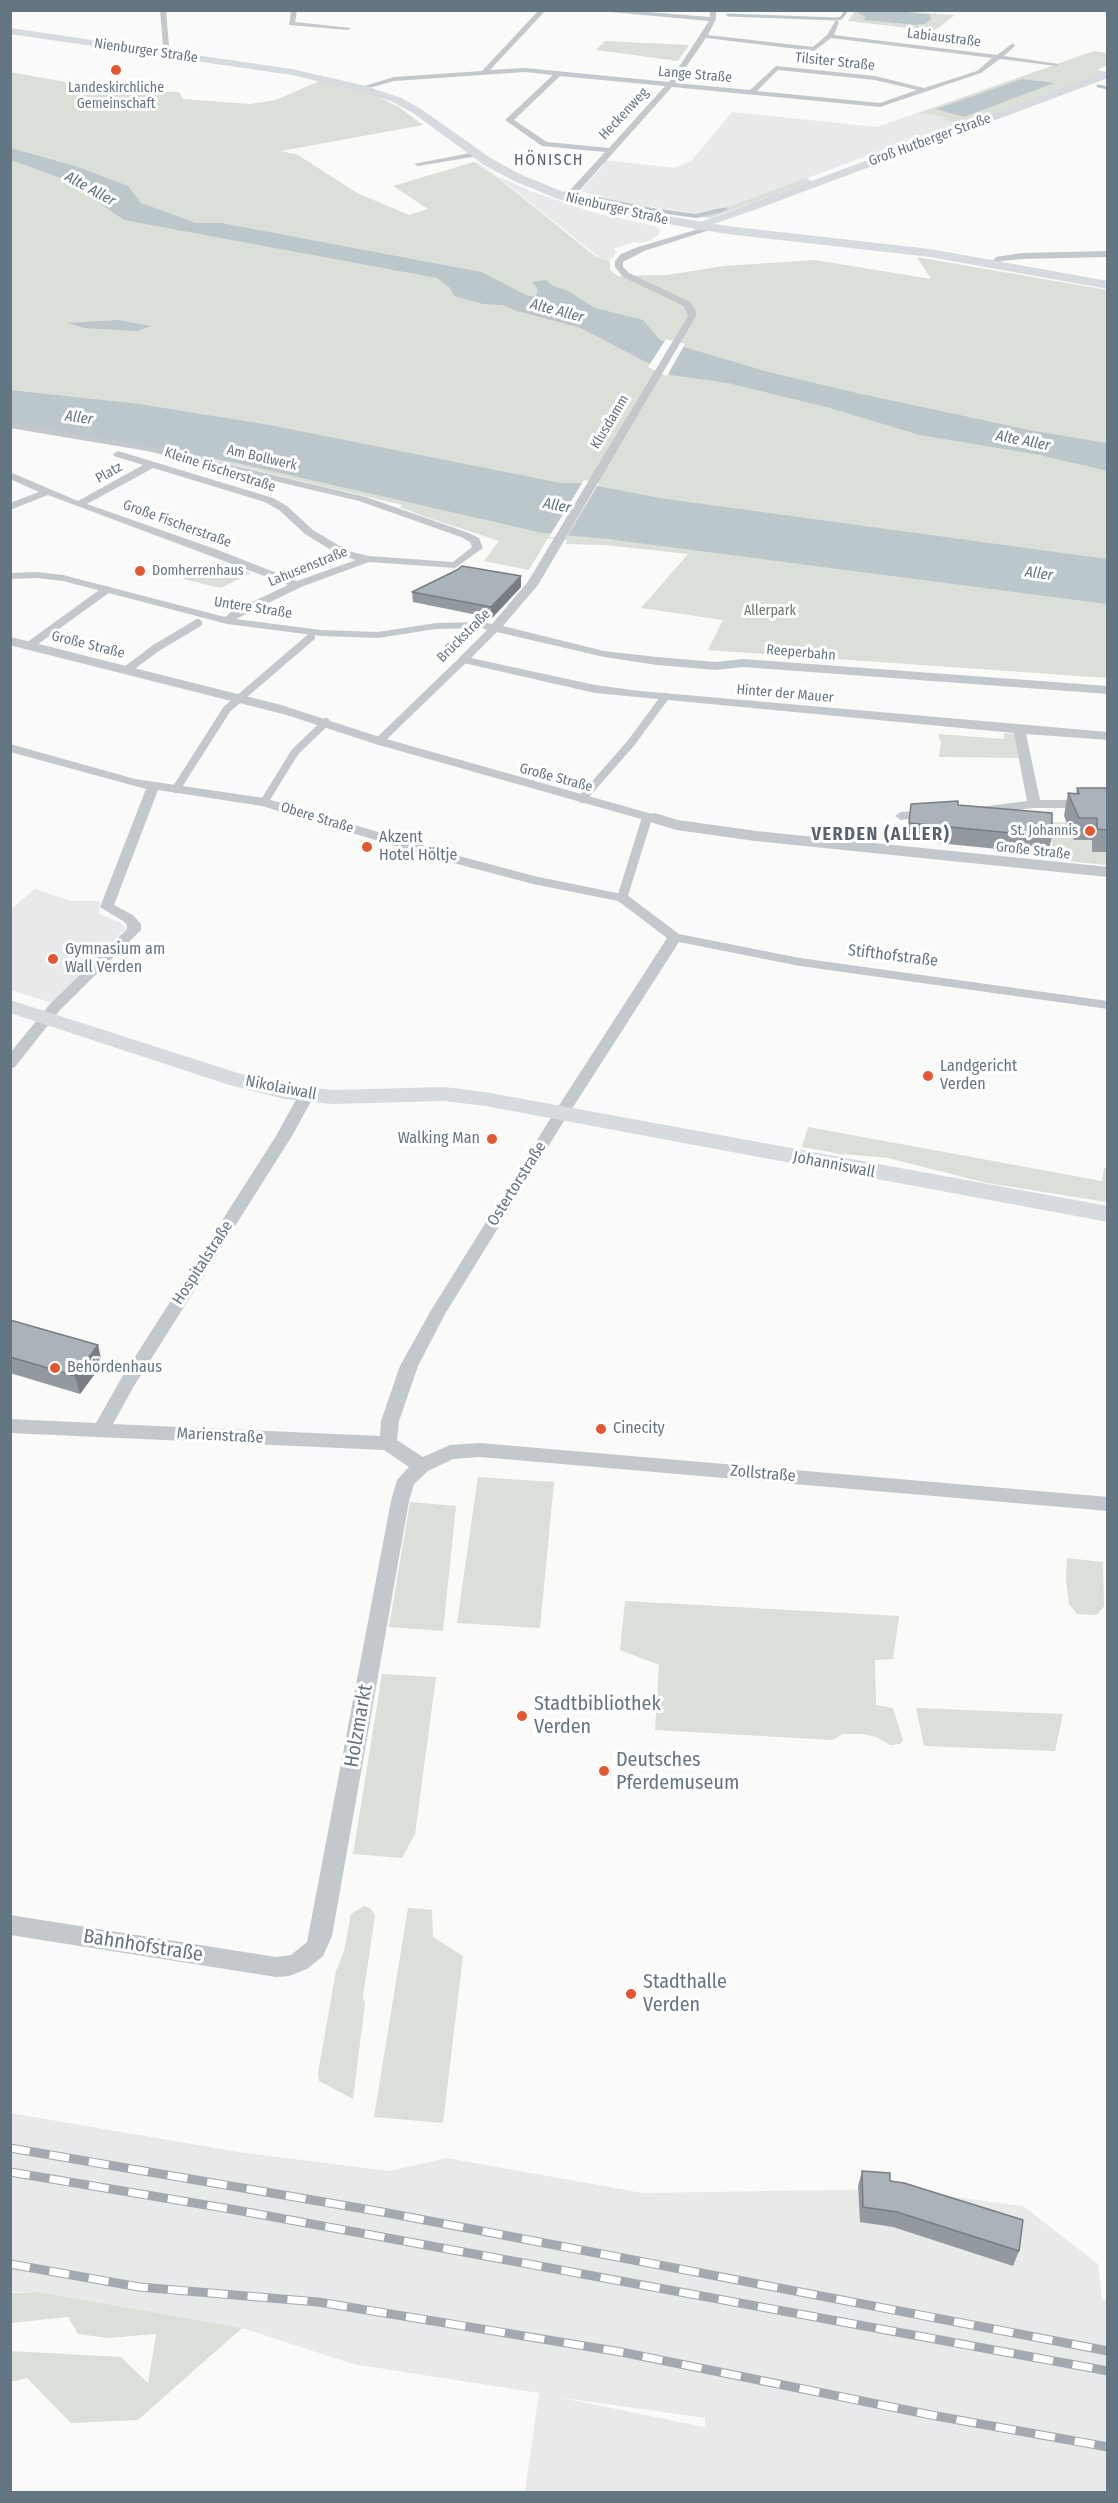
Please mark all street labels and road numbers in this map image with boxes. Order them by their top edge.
street label: Labiaustraße [906,25,982,51]
street label: Nienburger Straße [93,35,199,67]
street label: Tilsiter Straße [794,49,876,75]
street label: Lange Straße [657,63,733,87]
street label: Heckenweg [596,85,652,143]
street label: Groß Hutberger Straße [867,110,993,170]
street label: Nienburger Straße [564,189,670,229]
street label: Klusdamm [587,392,633,452]
street label: Am Bollwerk [225,442,299,474]
street label: Kleine Fischerstraße [162,444,278,496]
street label: Platz [93,459,125,487]
street label: Große Fischerstraße [121,497,233,551]
street label: Lahusenstraße [266,543,350,591]
street label: Untere Straße [213,594,293,622]
street label: Brückstraße [434,606,494,666]
street label: Große Straße [50,628,126,662]
street label: Reeperbahn [766,642,836,664]
street label: Hinter der Mauer [736,681,834,707]
street label: Große Straße [518,760,594,796]
street label: Obere Straße [279,799,355,837]
street label: Große Straße [995,839,1071,863]
street label: Stifthofstraße [847,941,939,971]
street label: Nikolaiwall [244,1072,318,1104]
street label: Ostertorstraße [484,1138,550,1230]
street label: Johanniswall [791,1148,877,1182]
street label: Hospitalstraße [169,1218,237,1308]
street label: Marienstraße [176,1424,264,1448]
street label: Zollstraße [730,1462,796,1486]
street label: Holzmarkt [340,1683,378,1769]
street label: Bahnhofstraße [81,1925,205,1967]

